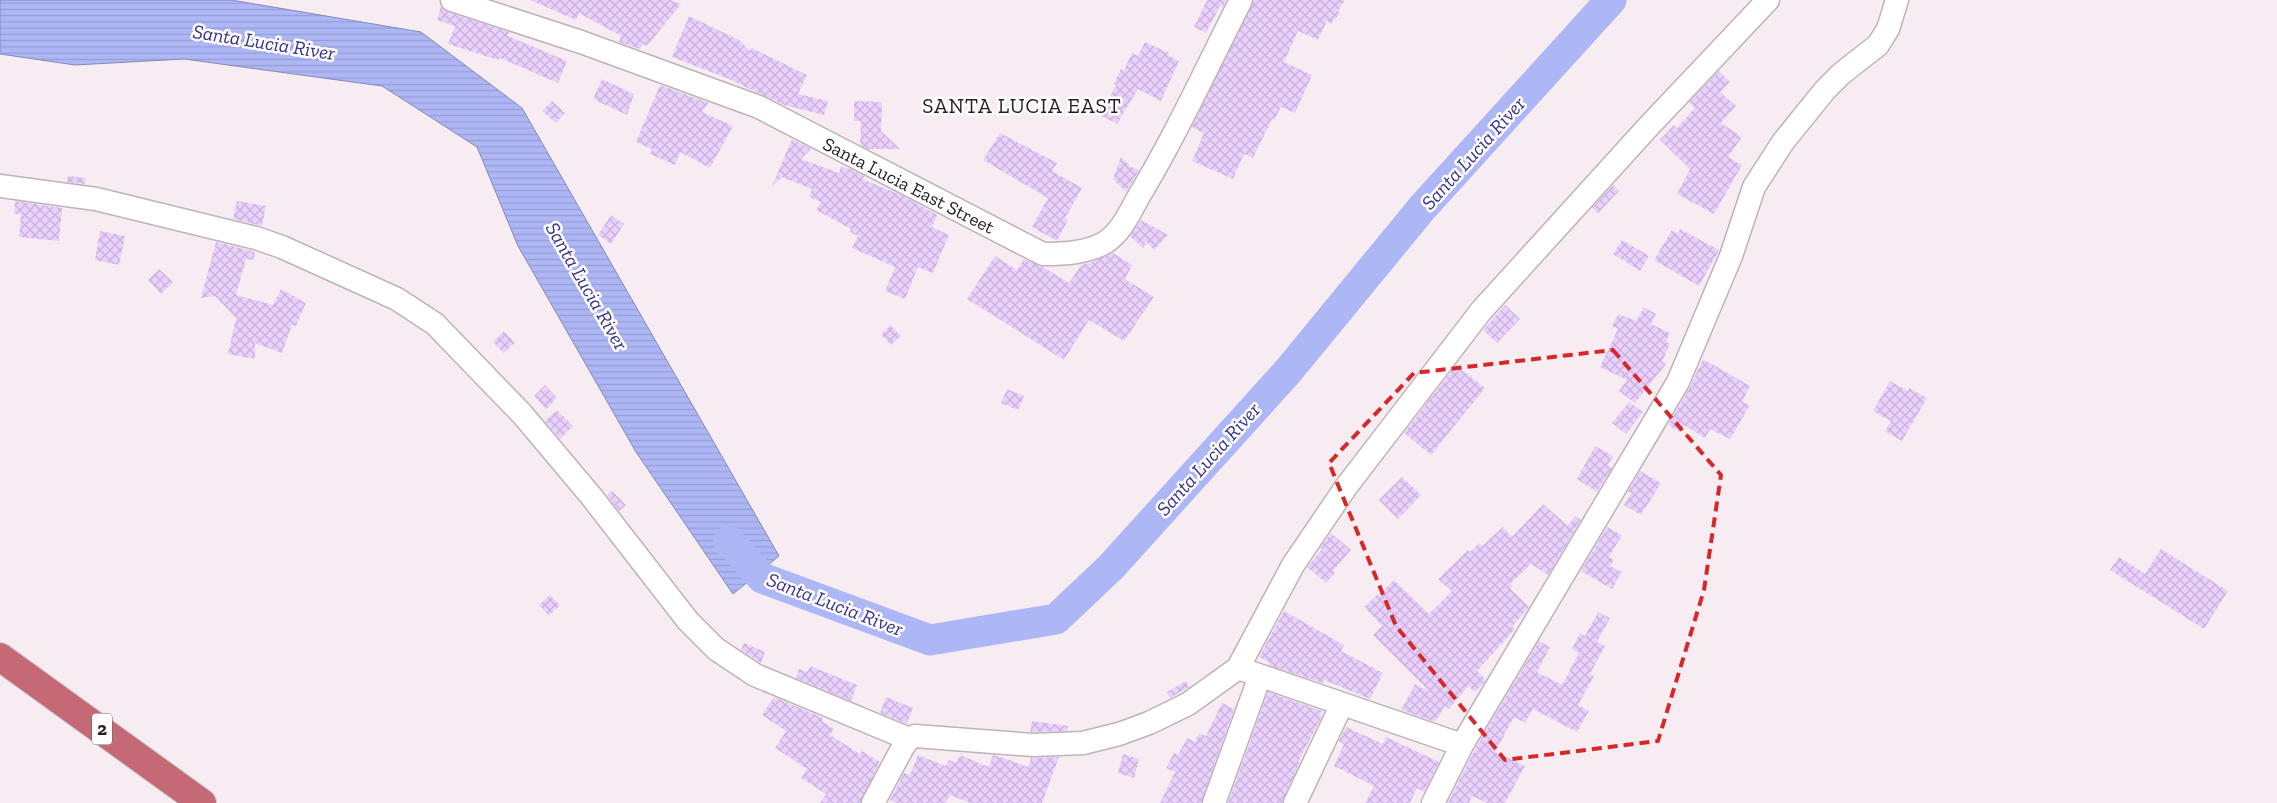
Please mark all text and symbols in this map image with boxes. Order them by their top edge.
water label: Santa Lucia River [191,19,337,65]
water label: Santa Lucia River [1416,91,1530,214]
district label: SANTA LUCIA EAST [922,93,1122,118]
street label: Santa Lucia East Street [819,132,998,239]
water label: Santa Lucia River [541,218,633,354]
water label: Santa Lucia River [1151,397,1265,520]
water label: Santa Lucia River [764,567,906,641]
road number: 2 [92,714,112,744]

